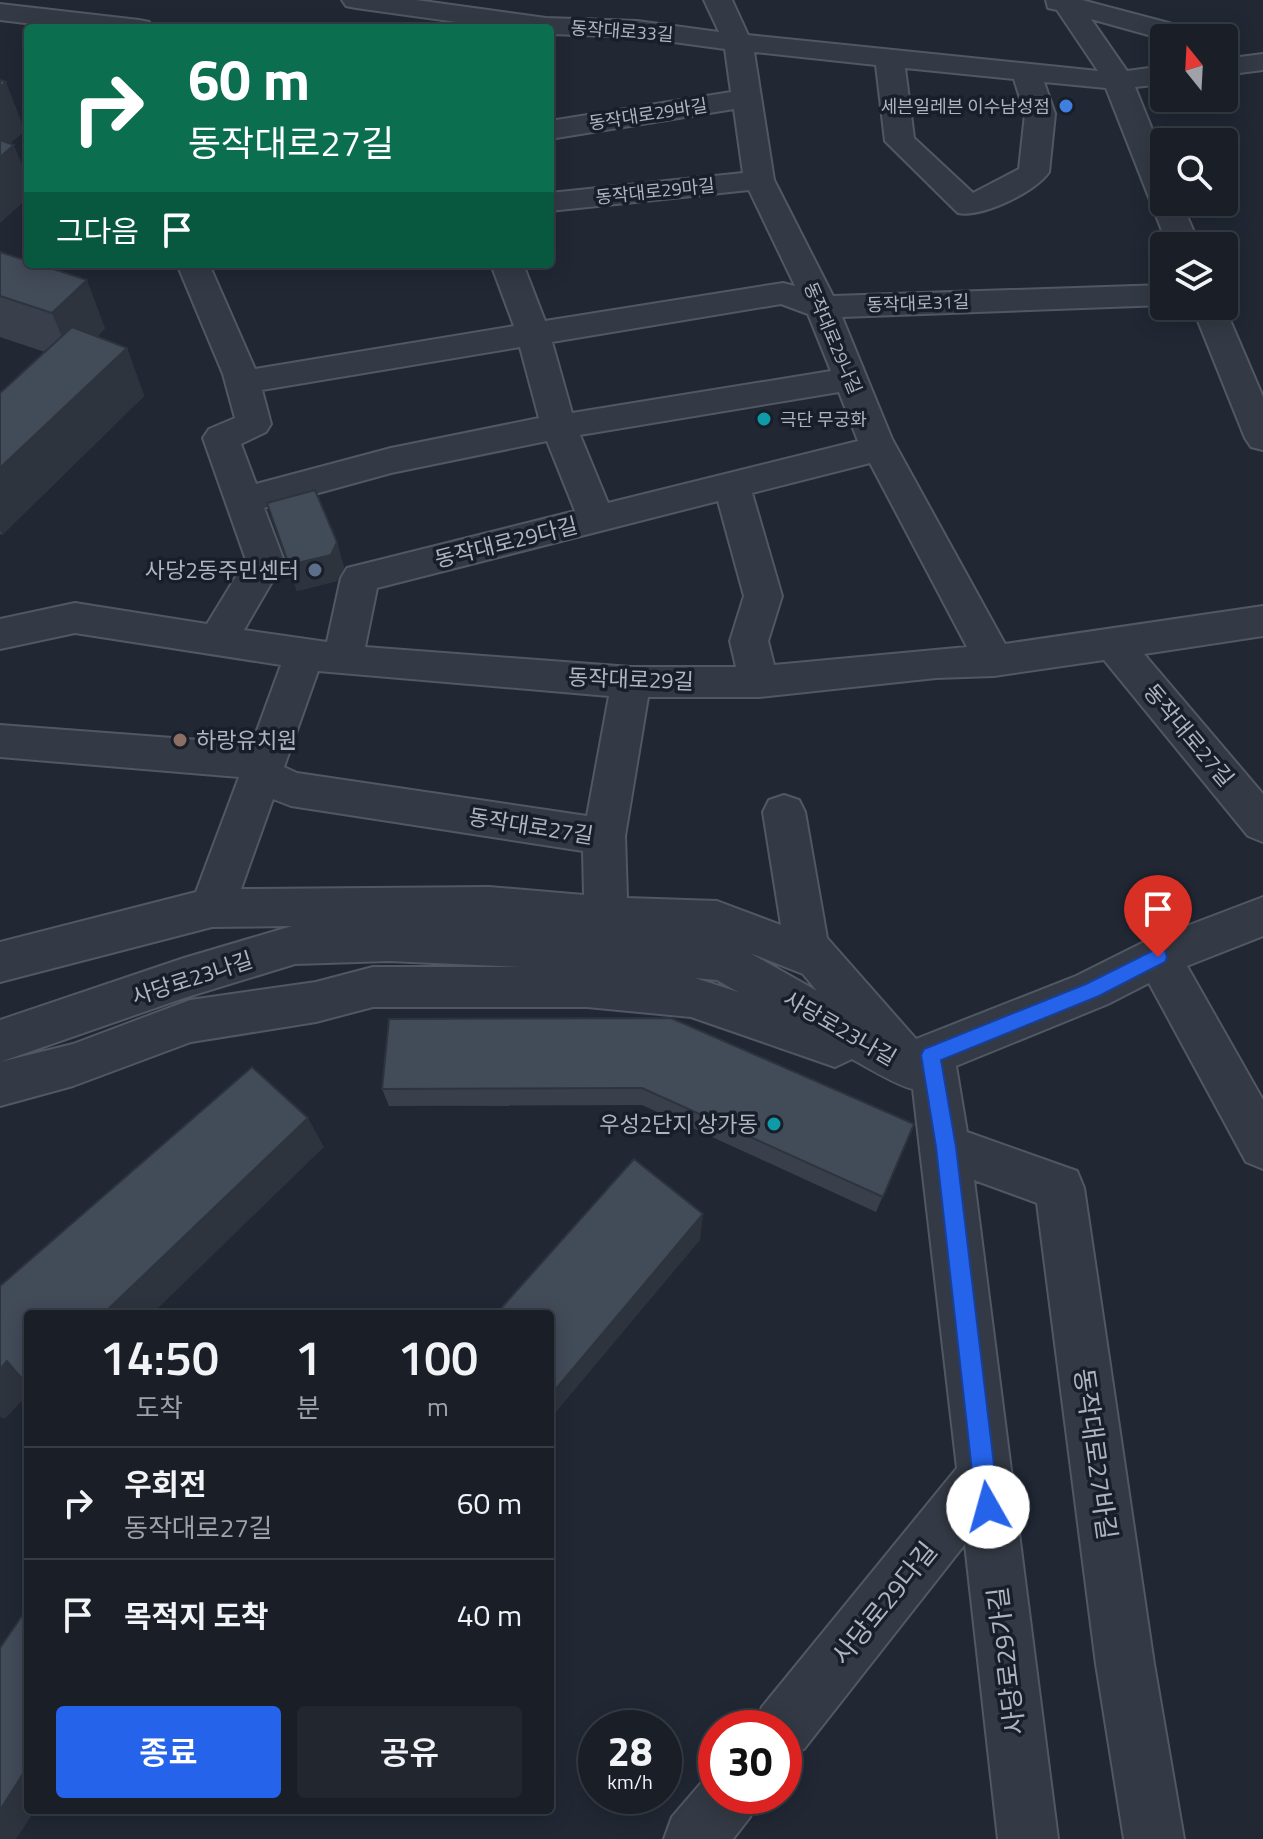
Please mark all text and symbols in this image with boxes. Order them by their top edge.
street label: 동작대로33길 [570,14,674,48]
north arrow [1150,24,1238,112]
map controls [1150,24,1238,320]
text: 60 m [188,37,310,122]
icon: right [56,56,160,160]
street label: 동작대로29바길 [587,91,709,137]
place label: 세븐일레븐 이수남성점 [880,93,1050,120]
marker: 세븐일레븐 이수남성점 [1057,97,1075,115]
text: 동작대로27길 [188,115,394,170]
button: search [1150,128,1238,216]
street label: 동작대로29마길 [594,171,716,211]
text: 그다음 [56,208,139,254]
icon: arrive [155,208,199,252]
button: layers [1150,232,1238,320]
street label: 동작대로29나길 [797,278,869,398]
street label: 동작대로31길 [866,288,970,318]
place label: 극단 무궁화 [780,406,867,433]
marker: 극단 무궁화 [755,410,773,428]
street label: 동작대로29다길 [431,508,581,576]
place label: 사당2동주민센터 [145,553,299,587]
marker: 사당2동주민센터 [306,561,324,579]
street label: 동작대로29길 [568,660,694,698]
street label: 동작대로27길 [1136,676,1242,794]
place label: 하랑유치원 [196,723,297,757]
marker: 하랑유치원 [171,731,189,749]
street label: 동작대로27길 [466,799,596,853]
pin [1124,875,1192,957]
icon: arrive [1136,887,1180,931]
street label: 사당로23나길 [127,942,257,1014]
street label: 사당로23나길 [777,982,903,1074]
place label: 우성2단지 상가동 [599,1107,758,1141]
marker: 우성2단지 상가동 [765,1115,783,1133]
text: 14:50 [100,1321,219,1394]
text: 1 [295,1321,322,1394]
text: 100 [397,1321,478,1394]
street label: 동작대로27바길 [1065,1366,1127,1542]
text: m [427,1387,449,1426]
text: 도착 [135,1388,183,1427]
text: 분 [296,1388,320,1427]
text: 우회전 [124,1461,207,1507]
position arrow [946,1465,1030,1549]
text: 60 m [457,1480,522,1526]
icon: right [56,1481,100,1525]
text: 동작대로27길 [124,1508,273,1547]
street label: 사당로29다길 [822,1533,946,1673]
street label: 사당로29가길 [978,1585,1034,1737]
text: 40 m [457,1592,522,1638]
icon: arrive [56,1593,100,1637]
text: 목적지 도착 [124,1593,269,1639]
button: 종료 [56,1706,281,1798]
button: 공유 [297,1706,522,1798]
speed limit sign: 30 [698,1710,802,1814]
text: 28 [608,1721,652,1782]
text: km/h [607,1766,653,1797]

